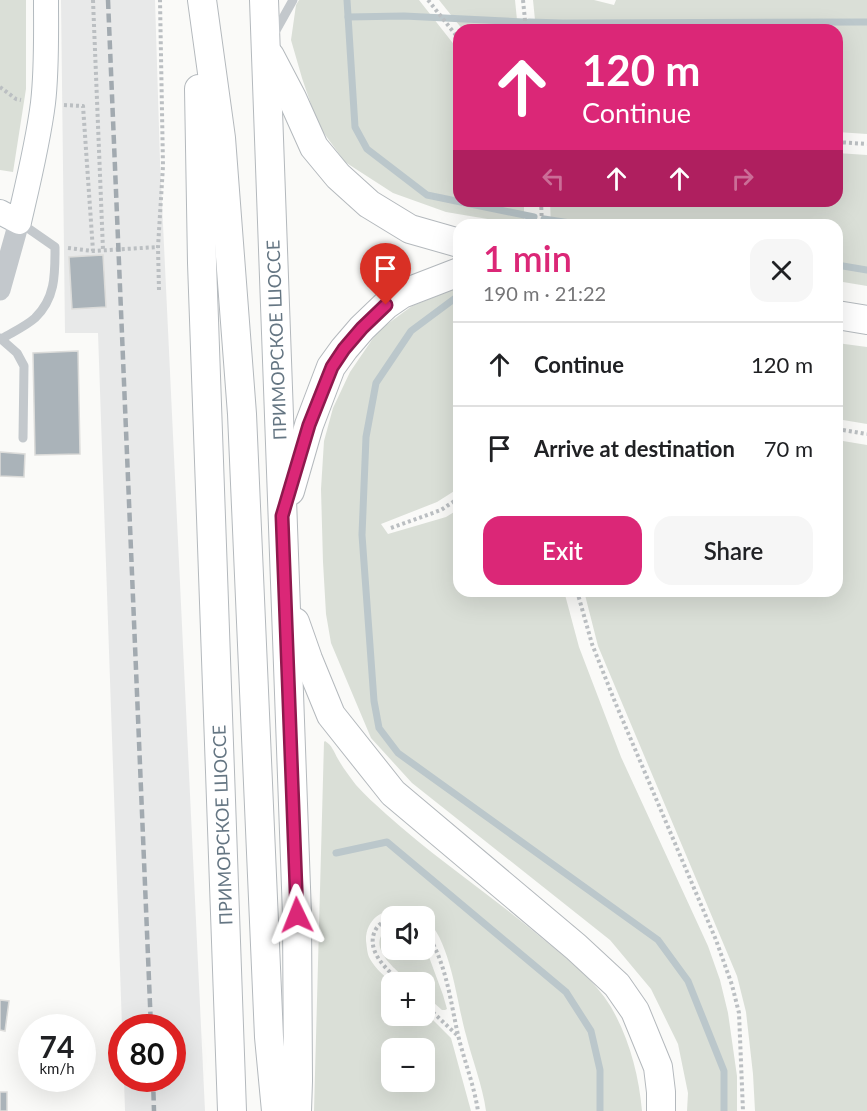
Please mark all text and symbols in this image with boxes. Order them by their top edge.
text: 120 m [582,45,700,95]
icon: ahead [483,48,561,126]
text: Continue [582,96,691,129]
icon: left [537,162,570,195]
icon: ahead [600,162,633,195]
icon: ahead [663,162,696,195]
icon: right [726,162,759,195]
text: 1 min [483,236,572,280]
street label: ПРИМОРСКОЕ ШОССЕ [262,239,290,441]
button: close [750,239,813,302]
pin [360,243,411,305]
icon: arrive [369,252,402,285]
text: 190 m · 21:22 [483,281,606,305]
icon: ahead [483,348,516,381]
text: Continue [534,351,624,378]
text: 120 m [751,351,813,378]
icon: arrive [483,432,516,465]
text: Arrive at destination [534,435,735,462]
text: 70 m [764,435,813,462]
button: Exit [483,516,642,585]
button: Share [654,516,813,585]
street label: ПРИМОРСКОЕ ШОССЕ [208,724,236,926]
position arrow [265,883,329,947]
map controls [381,906,435,1092]
button: sound [381,906,435,960]
button: + [381,972,435,1026]
speed limit sign: 80 [108,1014,186,1092]
text: 74 [40,1028,74,1064]
button: − [381,1038,435,1092]
text: km/h [39,1059,75,1077]

